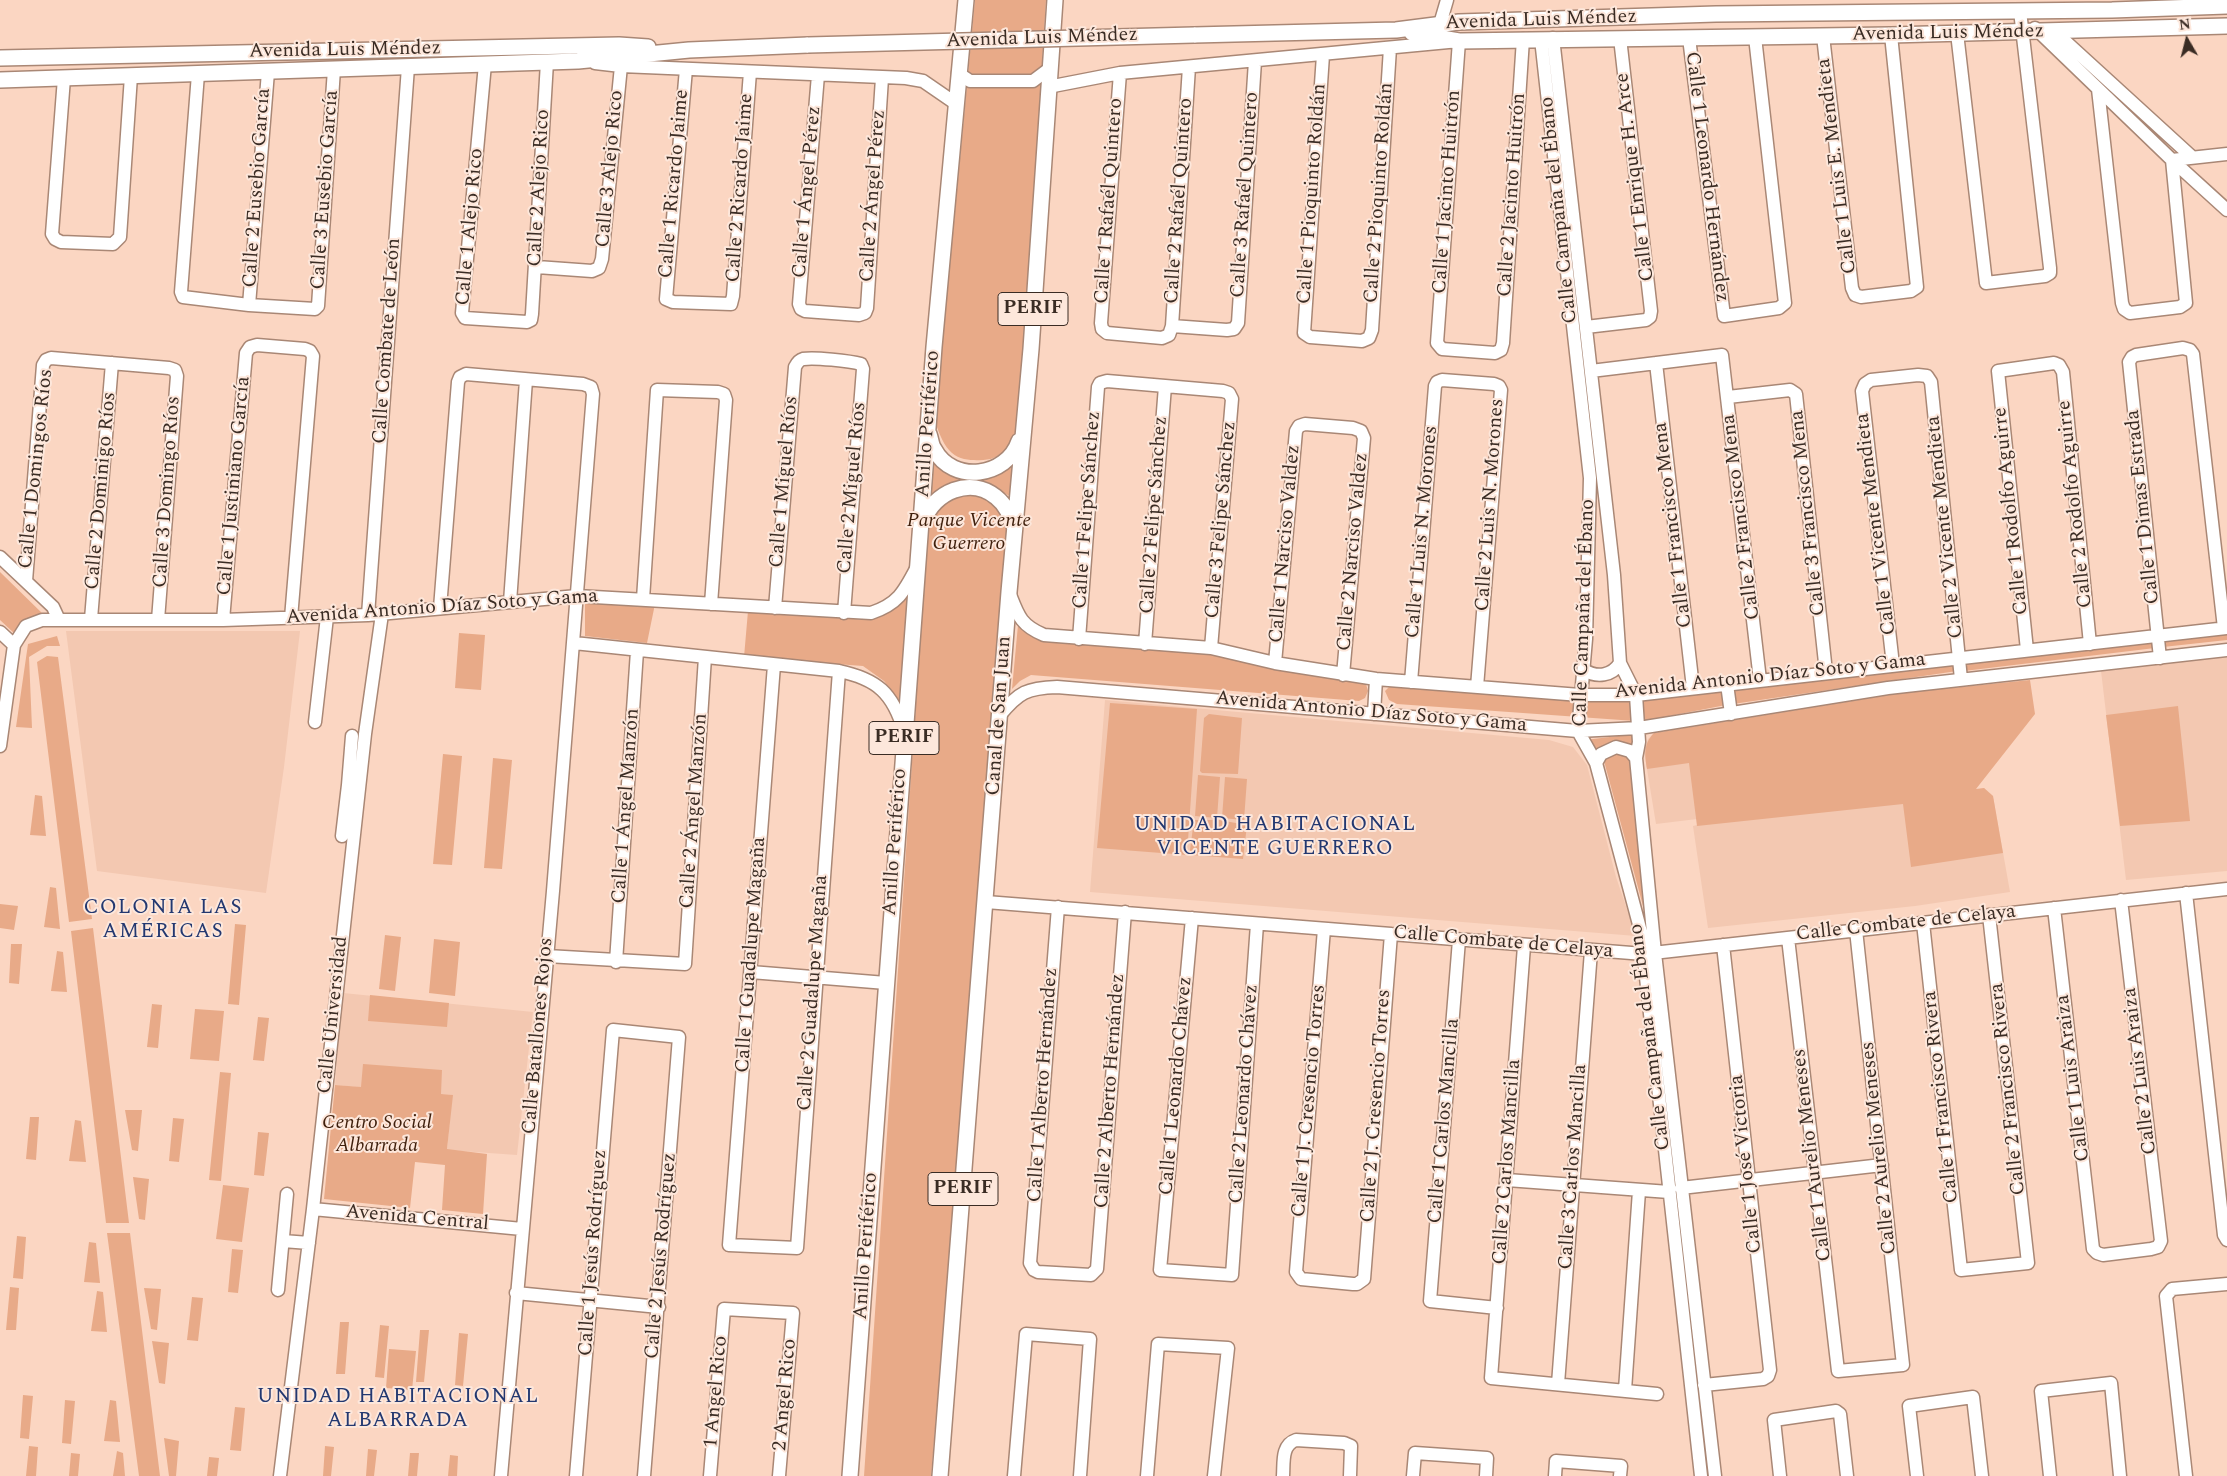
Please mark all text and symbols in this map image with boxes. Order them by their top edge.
street label: Avenida Luis Méndez [1445,6,1637,36]
text: N [2178,13,2192,36]
north arrow [2162,15,2212,65]
street label: Avenida Luis Méndez [1852,20,2044,48]
street label: Avenida Luis Méndez [946,24,1138,54]
street label: Avenida Luis Méndez [249,37,441,65]
street label: Calle 1 Leonardo Hernández [1679,50,1733,304]
street label: Calle 1 Luis E. Mendieta [1813,57,1863,275]
street label: Calle 1 Enrique H. Arce [1611,71,1661,283]
street label: Calle 2 Pioquinto Roldán [1360,82,1400,304]
street label: Calle 1 Pioquinto Roldán [1293,83,1333,305]
street label: Calle 2 Eusebio García [239,87,277,289]
street label: Calle 3 Eusebio García [307,89,345,291]
street label: Calle 3 Alejo Rico [592,89,630,249]
street label: Calle 1 Ricardo Jaime [655,89,695,279]
street label: Calle 1 Jacinto Huitrón [1429,89,1467,295]
street label: Calle 3 Rafaél Quintero [1227,91,1265,299]
street label: Calle 2 Jacinto Huitrón [1494,92,1532,298]
street label: Calle 2 Ricardo Jaime [722,93,760,283]
street label: Calle Campaña del Ébano [1536,95,1584,325]
street label: Calle 1 Rafaél Quintero [1091,97,1129,305]
street label: Calle 2 Rafaél Quintero [1161,97,1199,305]
street label: Calle 1 Ángel Pérez [789,105,827,279]
street label: Calle 2 Alejo Rico [524,109,556,267]
street label: Calle 2 Ángel Pérez [856,109,892,283]
street label: Calle 1 Alejo Rico [452,147,490,307]
street label: Calle Combate de León [369,237,407,445]
road number: PERIF [998,292,1068,326]
street label: Anillo Periférico [912,349,946,499]
street label: Calle 1 Domingos Ríos [15,368,59,570]
street label: Calle 1 Justiniano García [213,375,257,597]
street label: Calle 2 Dominigo Ríos [81,391,123,591]
street label: Calle 3 Domingo Ríos [149,395,187,589]
street label: Calle 1 Miguel Ríos [766,395,804,569]
street label: Calle 2 Luis N. Morones [1472,398,1510,612]
street label: Calle 2 Rodolfo Aguirre [2053,399,2099,609]
street label: Calle 2 Miguel Ríos [834,401,872,575]
street label: Calle 1 Rodolfo Aguirre [1989,406,2035,616]
street label: Calle 3 Francisco Mena [1786,409,1832,617]
street label: Calle 1 Dimas Estrada [2122,409,2166,605]
street label: Calle 1 Felipe Sánchez [1069,410,1107,610]
street label: Calle 1 Vicente Mendieta [1851,411,1903,637]
street label: Calle 2 Francisco Mena [1717,413,1767,621]
street label: Calle 2 Vicente Mendieta [1922,414,1970,640]
street label: Calle 2 Felipe Sánchez [1136,415,1174,615]
street label: Calle 3 Felipe Sánchez [1201,420,1243,620]
street label: Calle 1 Francisco Mena [1649,421,1699,629]
street label: Calle 1 Luis N. Morones [1402,425,1444,639]
street label: Calle 1 Narciso Valdez [1265,444,1307,644]
street label: Calle 2 Narciso Valdez [1333,452,1375,652]
street label: Calle Campaña del Ébano [1569,499,1601,727]
park label: Parque Vicente Guerrero [907,510,1031,557]
street label: Avenida Antonio Díaz Soto y Gama [285,585,599,631]
street label: Canal de San Juan [982,635,1018,797]
street label: Avenida Antonio Díaz Soto y Gama [1613,649,1927,705]
street label: Avenida Antonio Díaz Soto y Gama [1214,687,1528,739]
street label: Calle 1 Ángel Manzón [608,707,646,905]
street label: Calle 2 Ángel Manzón [676,712,714,910]
road number: PERIF [869,721,939,754]
street label: Anillo Periférico [879,767,913,917]
district label: UNIDAD HABITACIONAL VICENTE GUERRERO [1131,813,1419,863]
street label: Calle 1 Guadalupe Magaña [732,836,772,1074]
street label: Calle 2 Guadalupe Magaña [794,874,834,1112]
district label: COLONIA LAS AMÉRICAS [82,896,244,946]
street label: Calle Combate de Celaya [1795,901,2017,947]
street label: Calle Combate de Celaya [1392,921,1614,965]
street label: Calle Campaña del Ébano [1625,922,1677,1152]
street label: Calle Universidad [314,935,354,1095]
street label: Calle Batallones Rojos [518,937,560,1135]
street label: Calle 1 Alberto Hernández [1024,967,1064,1203]
street label: Calle 2 Alberto Hernández [1091,973,1131,1209]
street label: Calle 1 Leonardo Chávez [1155,975,1199,1197]
street label: Calle 2 Francisco Rivera [1986,982,2032,1196]
street label: Calle 1 J. Cresencio Torres [1288,983,1332,1219]
street label: Calle 2 Leonardo Chávez [1225,984,1265,1204]
street label: Calle 2 Luis Araiza [2119,986,2163,1156]
street label: Calle 2 J. Cresencio Torres [1357,989,1397,1223]
street label: Calle 1 Francisco Rivera [1919,990,1965,1204]
street label: Calle 1 Luis Araiza [2052,993,2096,1163]
street label: Calle 1 Carlos Mancilla [1424,1017,1466,1225]
street label: Calle 2 Aurelio Meneses [1857,1040,1903,1256]
street label: Calle 1 Aurelio Meneses [1788,1047,1838,1263]
street label: Calle 2 Carlos Mancilla [1489,1058,1527,1266]
street label: Calle 3 Carlos Mancilla [1555,1063,1593,1271]
street label: Calle 1 José Victoria [1726,1073,1768,1255]
park label: Centro Social Albarrada [322,1112,432,1159]
street label: Calle 1 Jesús Rodríguez [575,1149,613,1357]
street label: Calle 2 Jesús Rodríguez [641,1152,683,1360]
street label: Anillo Periférico [850,1171,884,1321]
road number: PERIF [928,1172,998,1206]
street label: Avenida Central [344,1201,490,1237]
street label: 1 Angel Rico [700,1335,734,1449]
street label: 2 Angel Rico [769,1338,803,1452]
district label: UNIDAD HABITACIONAL ALBARRADA [254,1385,542,1435]

